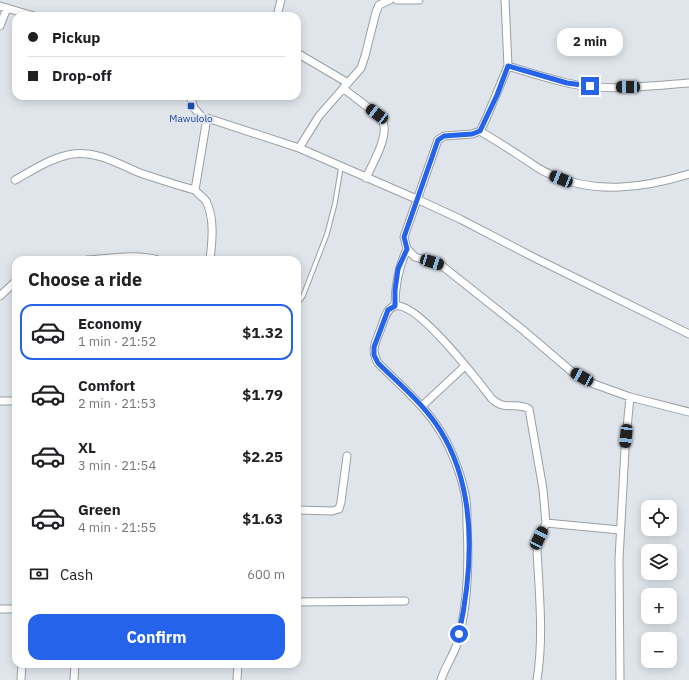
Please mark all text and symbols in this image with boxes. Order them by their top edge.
text: Pickup [52,28,100,47]
callout: 2 min [557,28,623,56]
text: 2 min [573,33,607,50]
text: Drop-off [52,66,112,85]
route end [581,77,599,95]
car [616,81,640,93]
marker: Mawulolo [186,101,196,111]
car [364,102,390,126]
place label: Mawulolo [169,112,213,125]
car [548,169,574,189]
car [419,253,445,271]
text: Choose a ride [28,268,142,291]
icon: car [30,314,66,350]
text: Economy [78,314,142,333]
text: $1.32 [242,323,283,342]
text: 1 min · 21:52 [78,333,156,350]
car [569,366,595,388]
icon: car [30,376,66,412]
text: Comfort [78,376,135,395]
text: $1.79 [242,385,283,404]
text: 2 min · 21:53 [78,395,156,412]
car [619,423,633,449]
icon: car [30,438,66,474]
text: XL [78,438,96,457]
text: $2.25 [242,447,283,466]
text: 3 min · 21:54 [78,457,156,474]
icon: car [30,500,66,536]
text: Green [78,500,121,519]
map controls [641,500,677,668]
button: locate [641,500,677,536]
text: $1.63 [242,509,283,528]
text: 4 min · 21:55 [78,519,156,536]
car [528,525,550,551]
button: layers [641,544,677,580]
icon: cash [28,563,50,585]
text: Cash [60,565,93,584]
text: 600 m [247,566,285,583]
button: + [641,588,677,624]
button: Confirm [28,614,285,660]
route start [450,625,468,643]
button: − [641,632,677,668]

